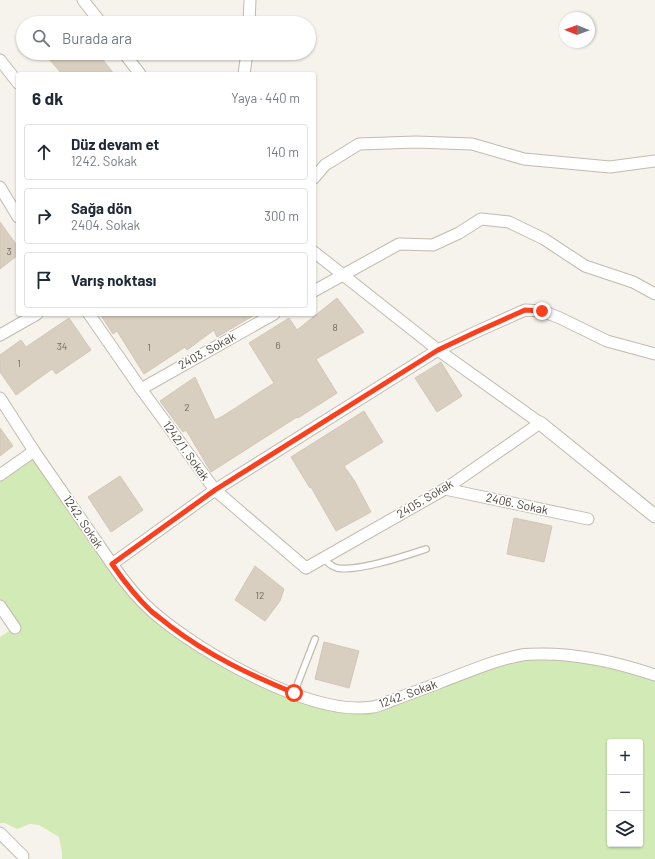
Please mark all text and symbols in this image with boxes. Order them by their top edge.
north arrow [559,12,595,48]
search box [16,16,316,60]
icon: search [30,27,52,49]
text: Burada ara [62,29,132,47]
text: 6 dk [32,88,63,108]
text: Yaya · 440 m [231,90,300,106]
text: Düz devam et [71,135,159,153]
icon: ahead [33,141,55,163]
text: 140 m [267,144,299,160]
text: 1242. Sokak [71,153,137,169]
text: Sağa dön [71,199,132,217]
icon: right [33,205,55,227]
text: 300 m [264,208,299,224]
text: 2404. Sokak [71,217,140,233]
house number: 3 [6,245,12,257]
icon: arrive [33,269,55,291]
text: Varış noktası [71,271,156,289]
route end [533,302,551,320]
house number: 8 [332,321,338,333]
street label: 2403. Sokak [175,329,238,372]
house number: 6 [275,339,281,351]
house number: 34 [57,340,67,352]
house number: 1 [147,341,151,353]
house number: 1 [17,357,21,369]
house number: 2 [184,401,190,413]
street label: 1242/1. Sokak [161,418,213,483]
street label: 2405. Sokak [394,476,455,520]
street label: 2406. Sokak [485,490,550,516]
street label: 1242. Sokak [61,492,107,551]
house number: 12 [256,589,264,601]
street label: 1242. Sokak [377,676,439,710]
route start [285,684,303,702]
map controls [607,739,643,847]
button: + [607,739,643,775]
button: − [607,775,643,811]
button: layers [607,811,643,847]

